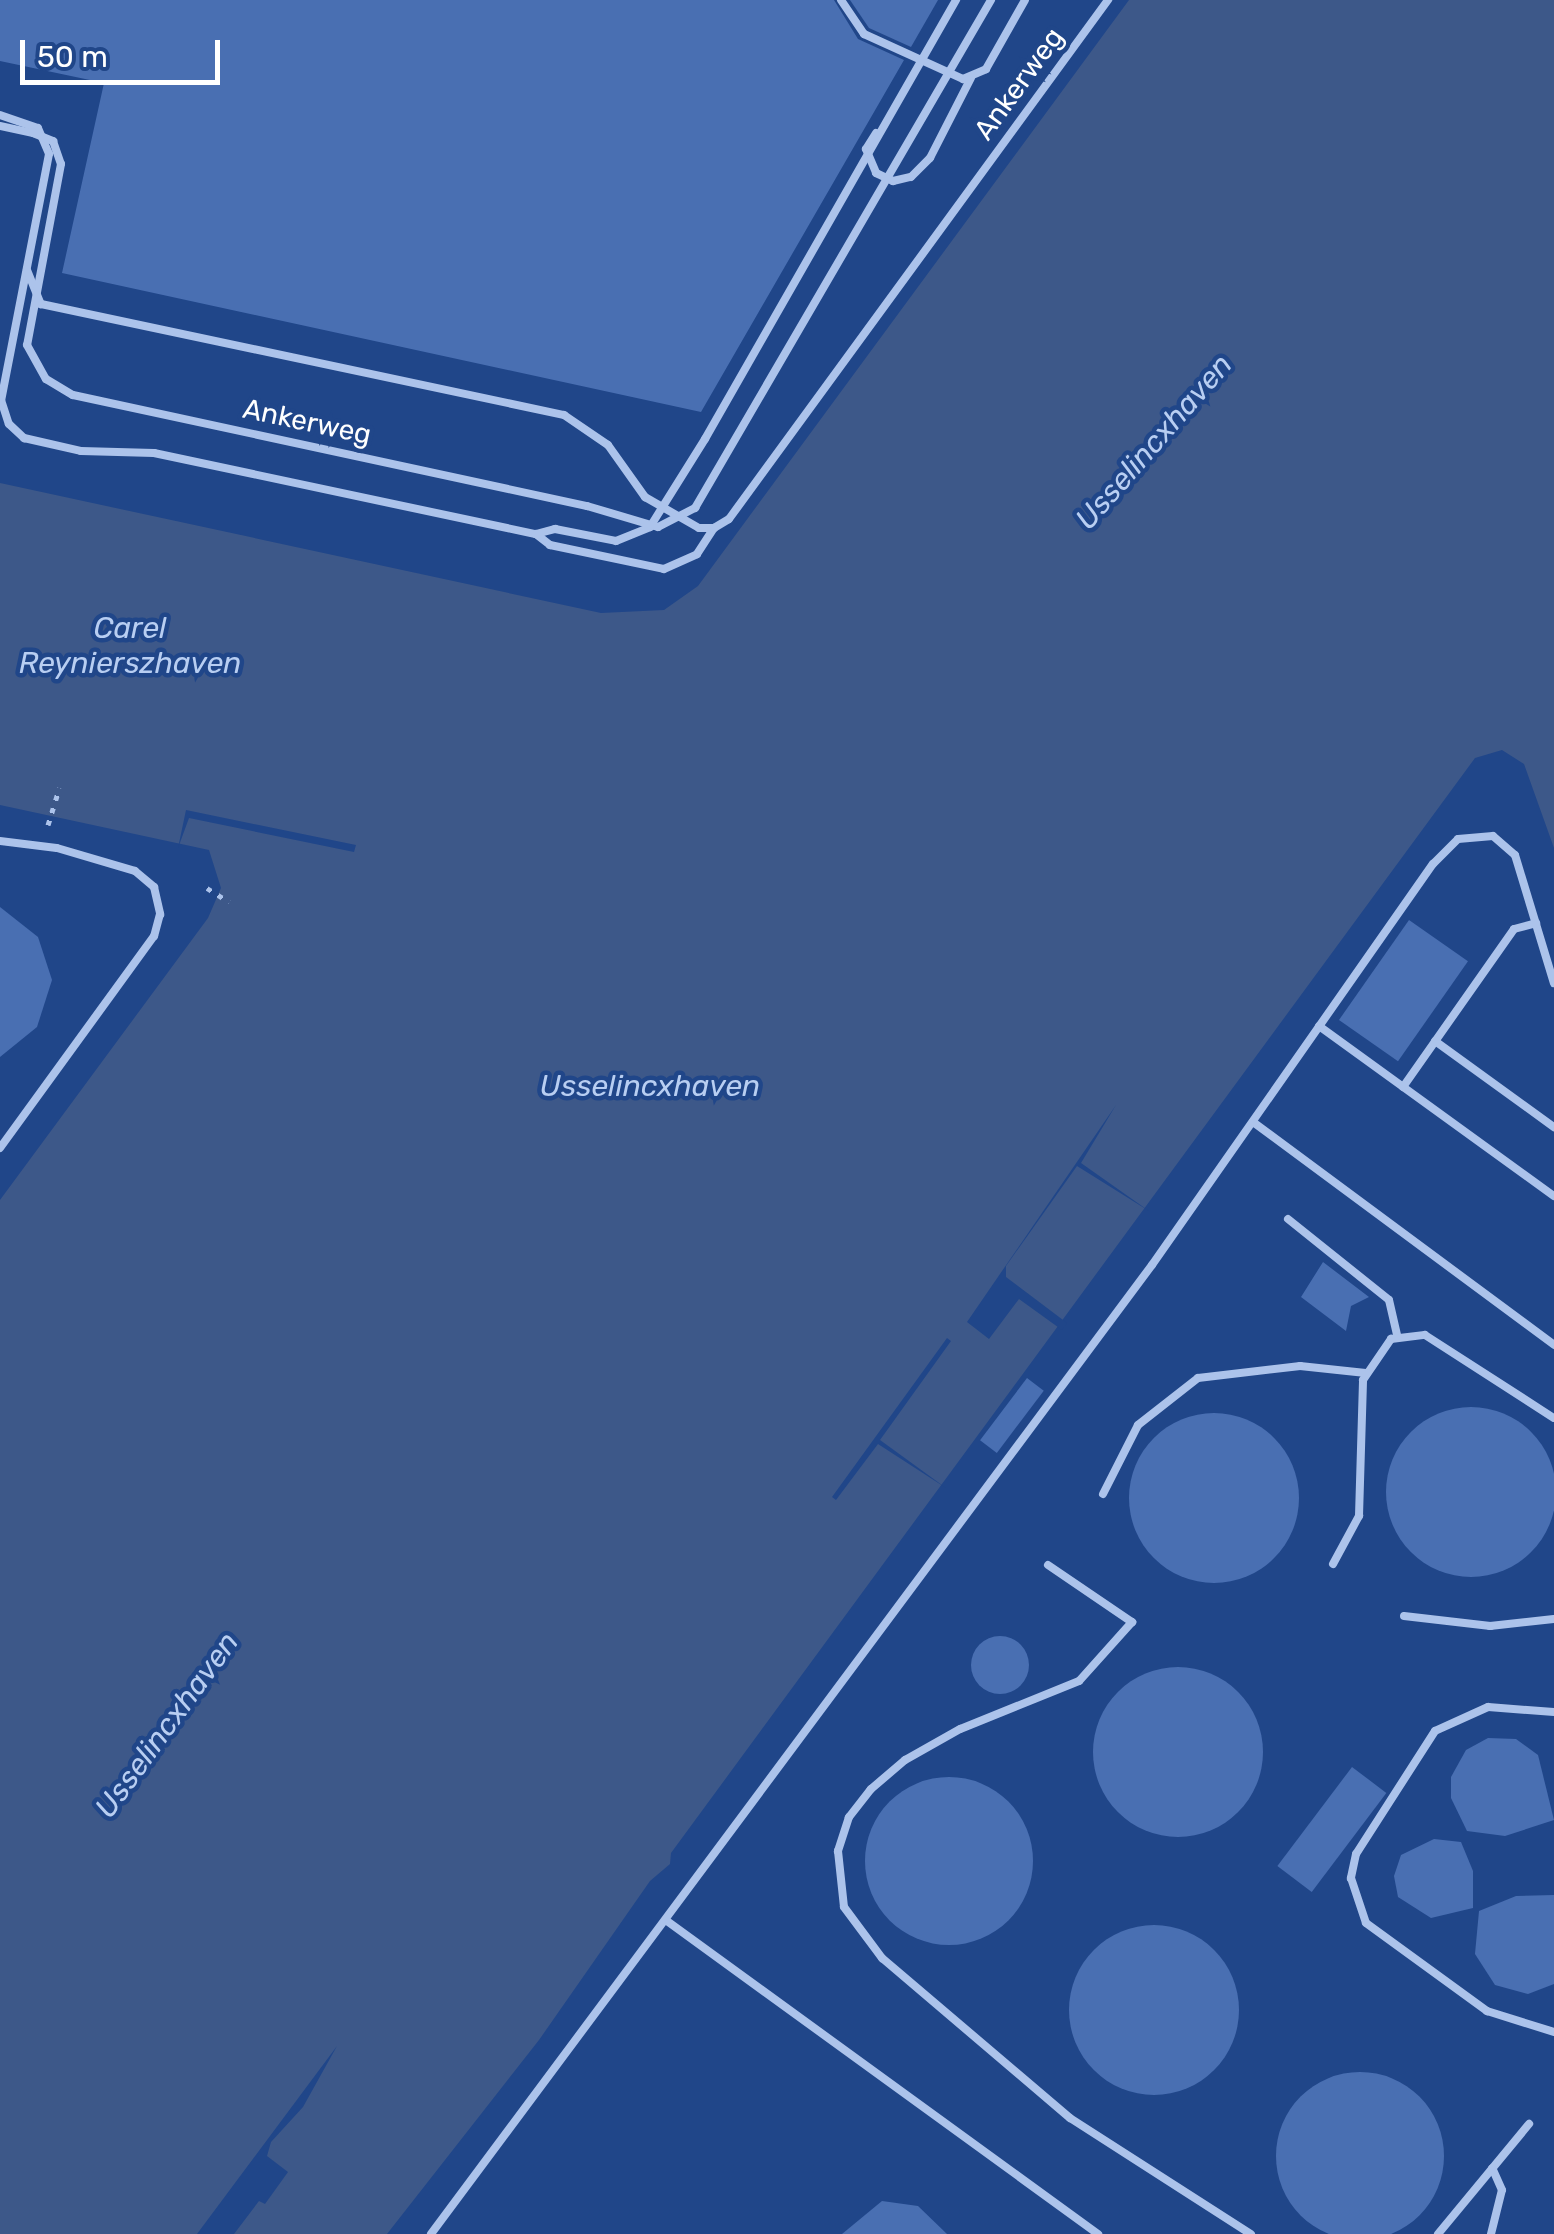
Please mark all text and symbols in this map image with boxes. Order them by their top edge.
scale bar [25,20,225,82]
street label: Ankerweg [967,21,1071,147]
text: 50 m [37,39,108,75]
water label: Usselincxhaven [1068,347,1240,537]
street label: Ankerweg [240,392,374,452]
water label: Carel Reynierszhaven [18,610,242,680]
water label: Usselincxhaven [540,1068,760,1104]
water label: Usselincxhaven [88,1625,246,1825]

